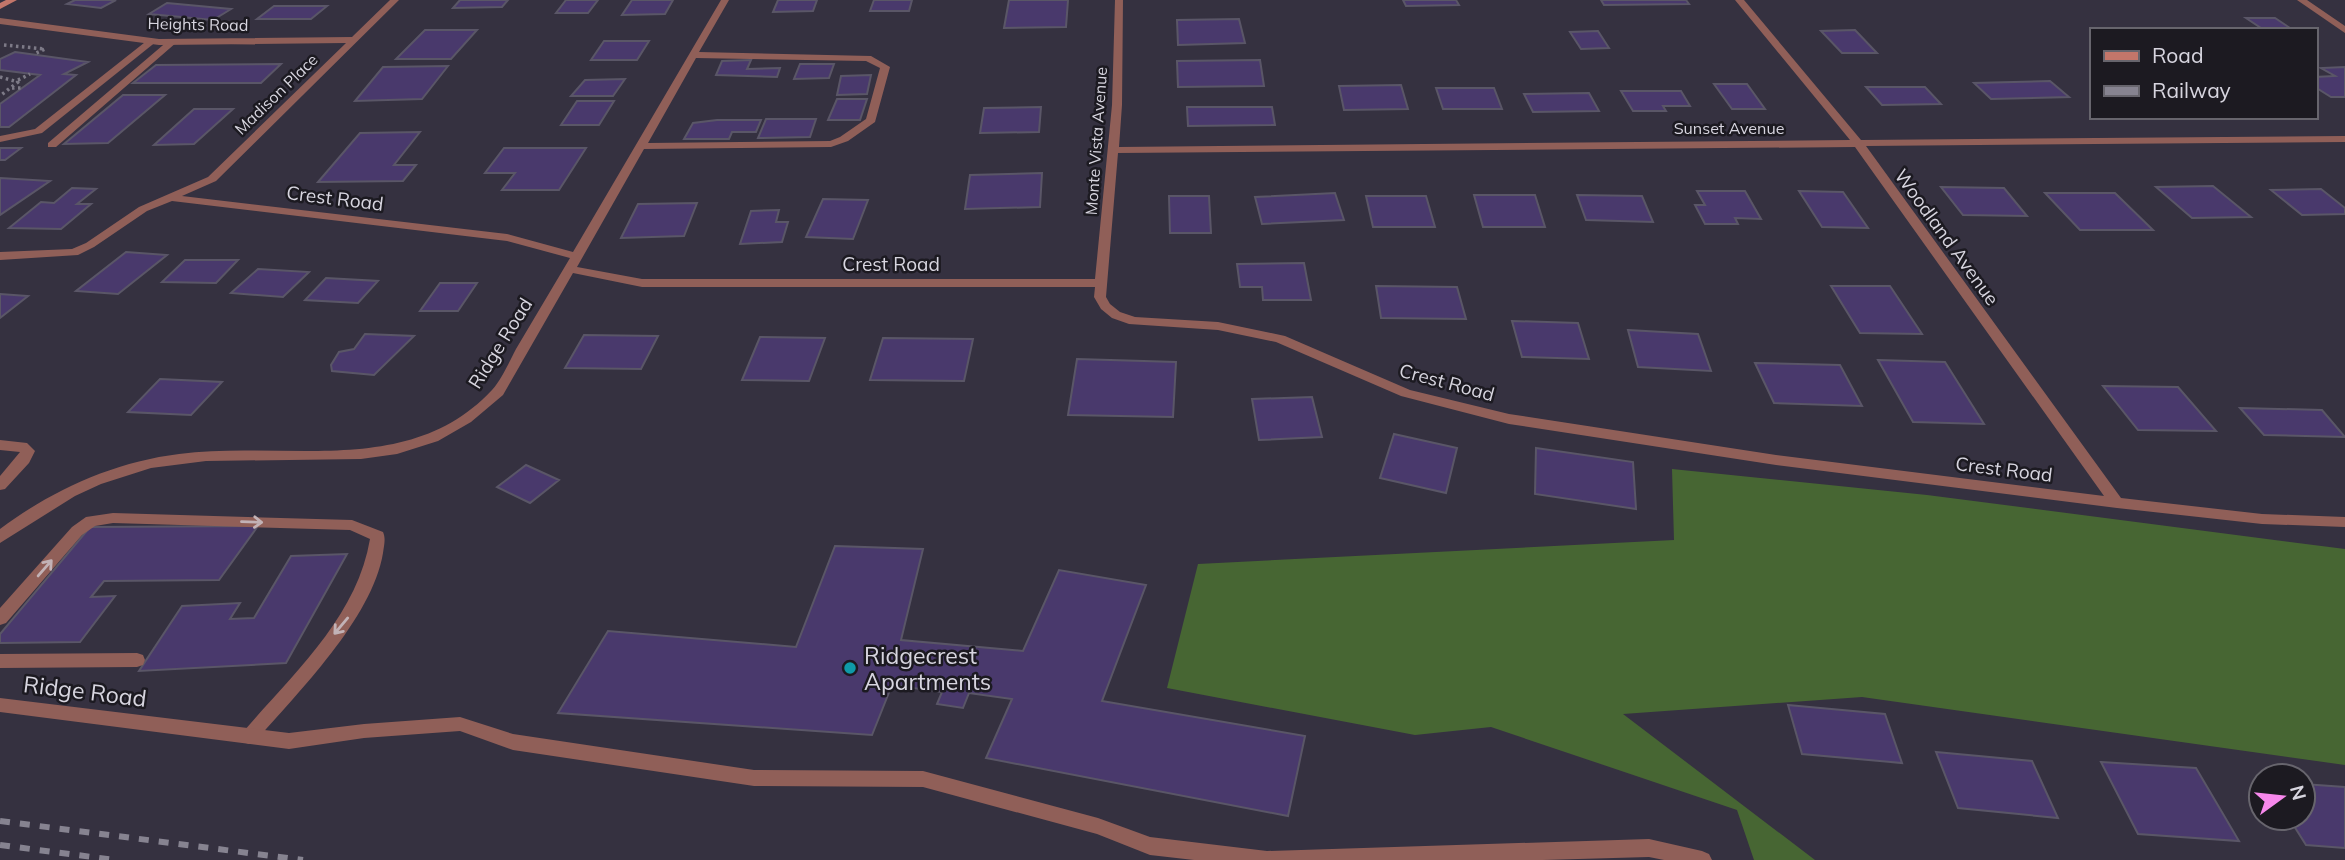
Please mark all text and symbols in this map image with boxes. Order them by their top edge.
street label: Heights Road [147,13,249,35]
legend [2090,28,2317,119]
text: Road [2152,42,2203,68]
street label: Madison Place [230,49,322,139]
street label: Monte Vista Avenue [1081,66,1111,216]
text: Railway [2152,77,2231,103]
street label: Sunset Avenue [1674,118,1784,138]
street label: Woodland Avenue [1889,164,2005,310]
street label: Crest Road [285,180,385,216]
street label: Crest Road [842,252,940,276]
street label: Ridge Road [463,293,537,393]
street label: Crest Road [1397,358,1497,406]
street label: Crest Road [1954,451,2054,487]
one-way arrow [241,515,264,528]
one-way arrow [37,559,53,577]
one-way arrow [333,617,348,635]
place label: Ridgecrest Apartments [864,641,991,696]
marker: Ridgecrest Apartments [842,660,858,676]
street label: Ridge Road [22,669,148,713]
north arrow [2247,762,2317,832]
text: N [2285,783,2312,803]

